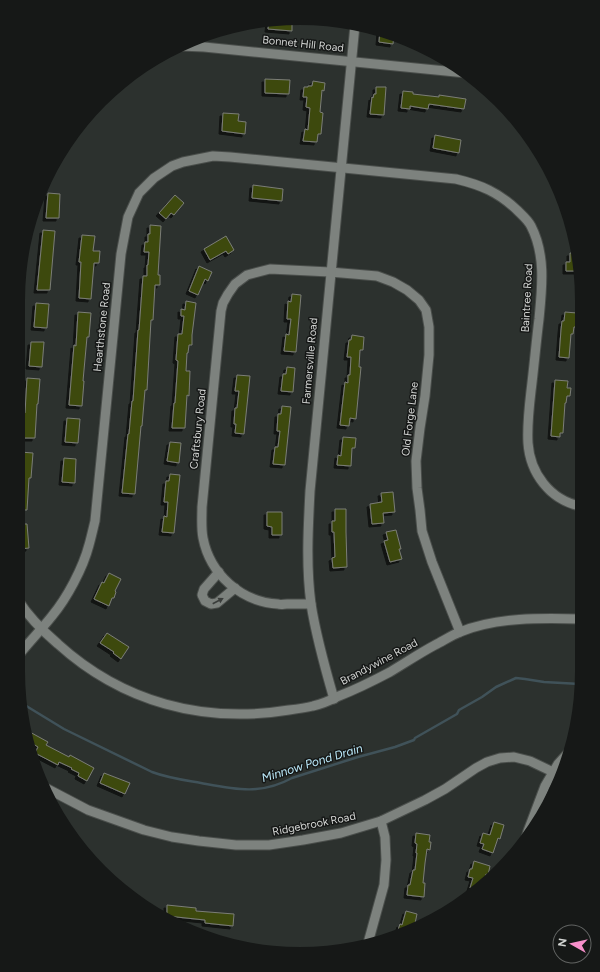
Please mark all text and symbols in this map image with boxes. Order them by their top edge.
street label: Bonnet Hill Road [262,33,344,55]
street label: Baintree Road [519,263,535,333]
street label: Hearthstone Road [91,282,113,372]
street label: Farmersville Road [300,317,320,405]
street label: Old Forge Lane [399,381,421,457]
street label: Craftsbury Road [187,388,209,470]
one-way arrow [212,598,224,604]
street label: Brandywine Road [338,636,420,688]
water label: Minnow Pond Drain [260,741,365,785]
street label: Ridgebrook Road [271,810,357,838]
north arrow [552,924,592,964]
text: N [556,938,570,948]

